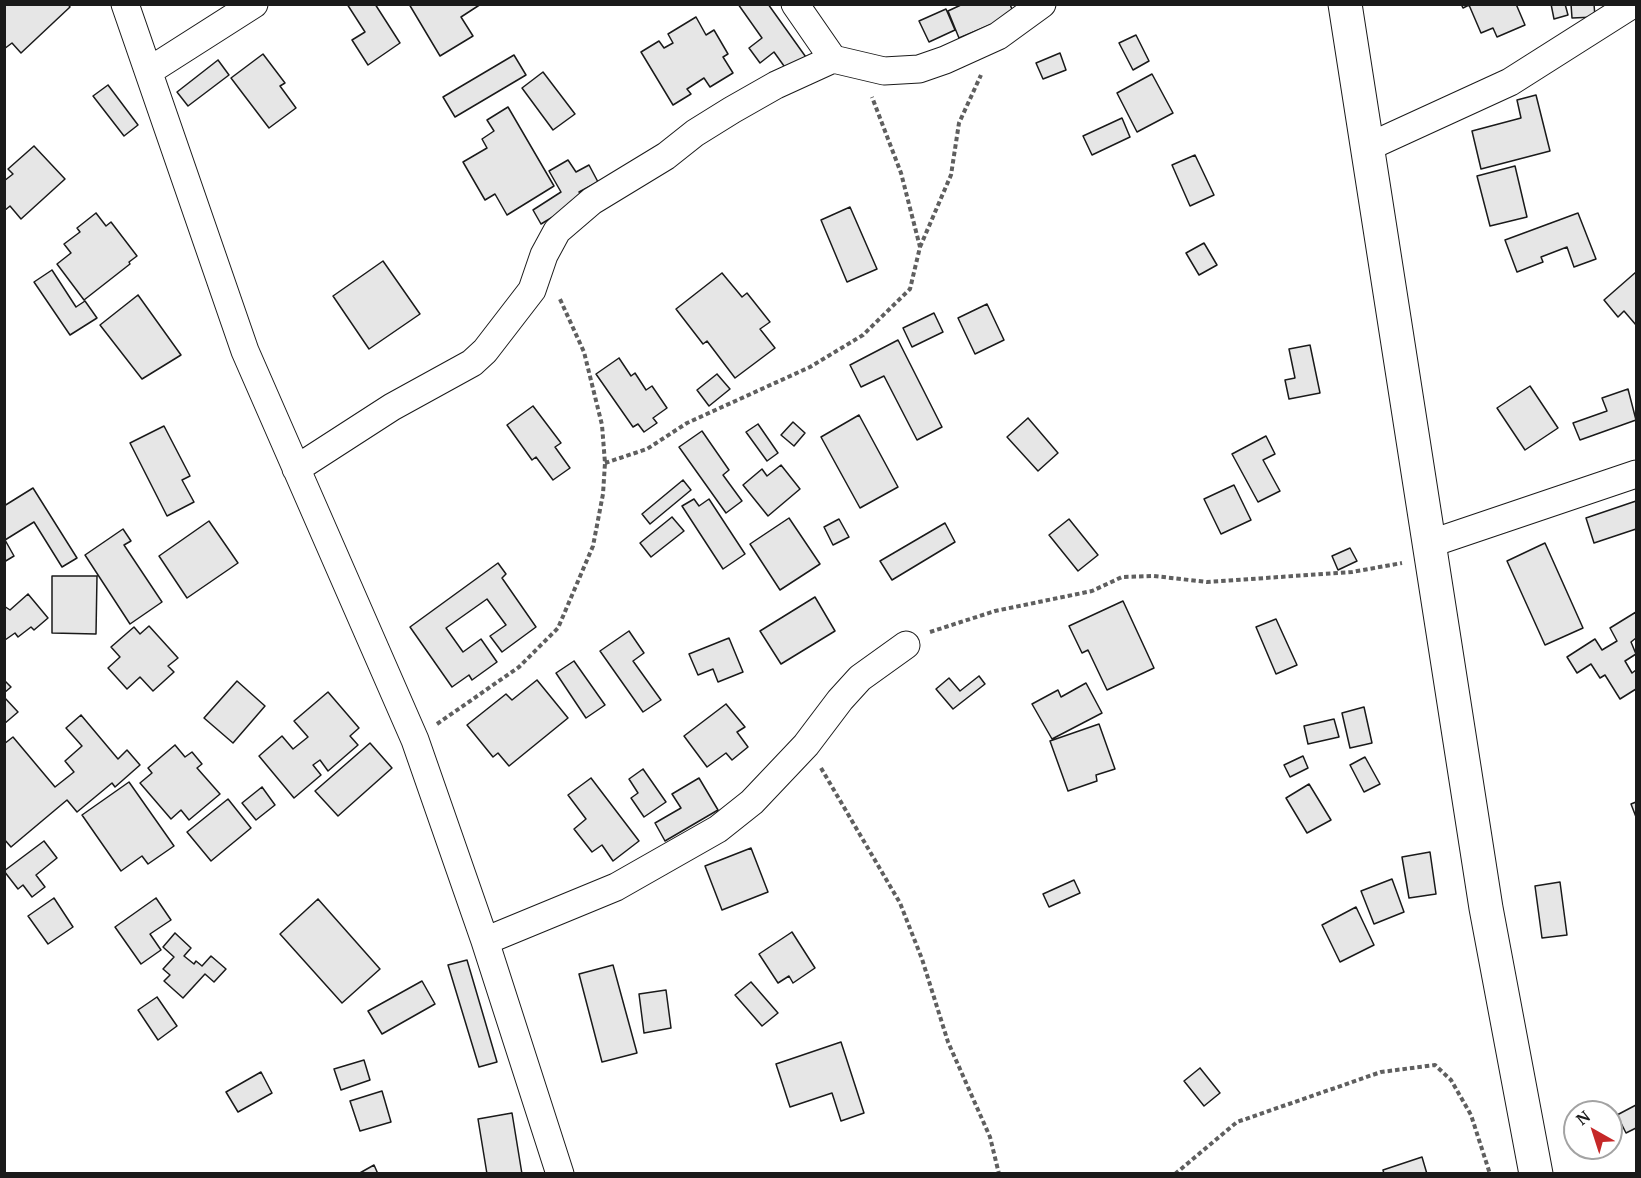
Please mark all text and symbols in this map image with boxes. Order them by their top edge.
north arrow [1563,1100,1623,1160]
text: N [1571,1105,1595,1130]

